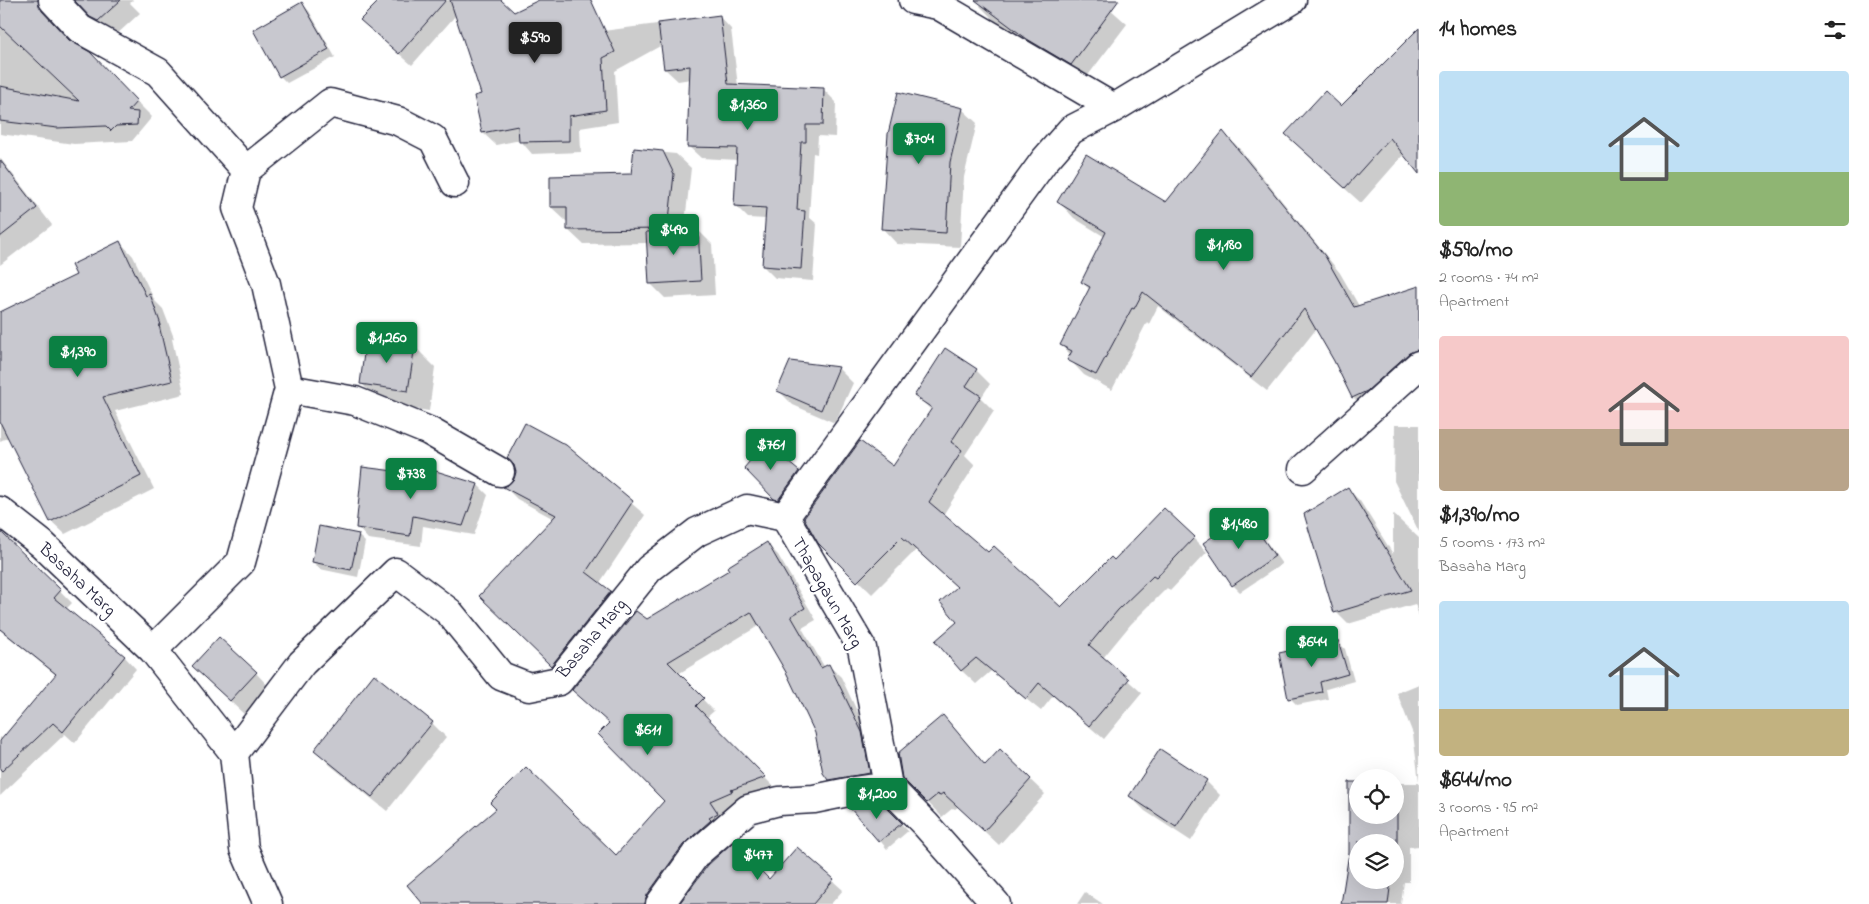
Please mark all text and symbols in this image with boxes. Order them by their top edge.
text: 14 homes [1439,15,1517,45]
icon: filters [1821,16,1849,44]
pin: $590 [505,22,565,64]
text: $590 [520,26,550,50]
pin: $1,360 [707,88,789,131]
text: $1,360 [729,93,767,117]
icon: home [1599,104,1689,194]
pin: $704 [889,122,949,165]
text: $704 [904,127,934,151]
pin: $490 [644,214,704,256]
text: $490 [660,218,688,242]
pin: $1,180 [1183,228,1265,271]
text: $1,180 [1206,233,1242,257]
text: $590/mo [1439,236,1513,266]
text: 2 rooms · 74 m² [1439,266,1539,290]
text: Apartment [1439,290,1509,314]
pin: $1,260 [346,322,428,364]
text: $1,260 [367,326,407,350]
pin: $1,390 [37,336,119,378]
text: $1,390 [60,340,96,364]
icon: home [1599,369,1689,459]
pin: $761 [741,428,801,471]
text: $761 [757,433,785,457]
pin: $738 [381,458,441,500]
text: $738 [397,462,425,486]
text: $1,390/mo [1439,501,1520,531]
pin: $1,480 [1198,508,1280,550]
text: $1,480 [1220,512,1258,536]
text: 5 rooms · 173 m² [1439,531,1545,555]
street label: Thapagaun Marg [783,533,868,654]
street label: Basaha Marg [31,537,121,624]
text: Basaha Marg [1439,555,1526,579]
street label: Basaha Marg [550,593,635,687]
pin: $644 [1282,626,1342,668]
text: $644 [1297,630,1327,654]
icon: home [1599,634,1689,724]
pin: $611 [618,714,678,756]
text: $611 [635,718,661,742]
text: $644/mo [1439,766,1512,796]
map controls [1349,769,1404,889]
button: locate [1349,769,1404,824]
pin: $1,200 [836,778,918,820]
text: $1,200 [857,782,897,806]
text: 3 rooms · 95 m² [1439,796,1538,820]
text: Apartment [1439,820,1509,844]
button: layers [1349,834,1404,889]
pin: $477 [728,838,788,881]
text: $477 [743,843,773,867]

